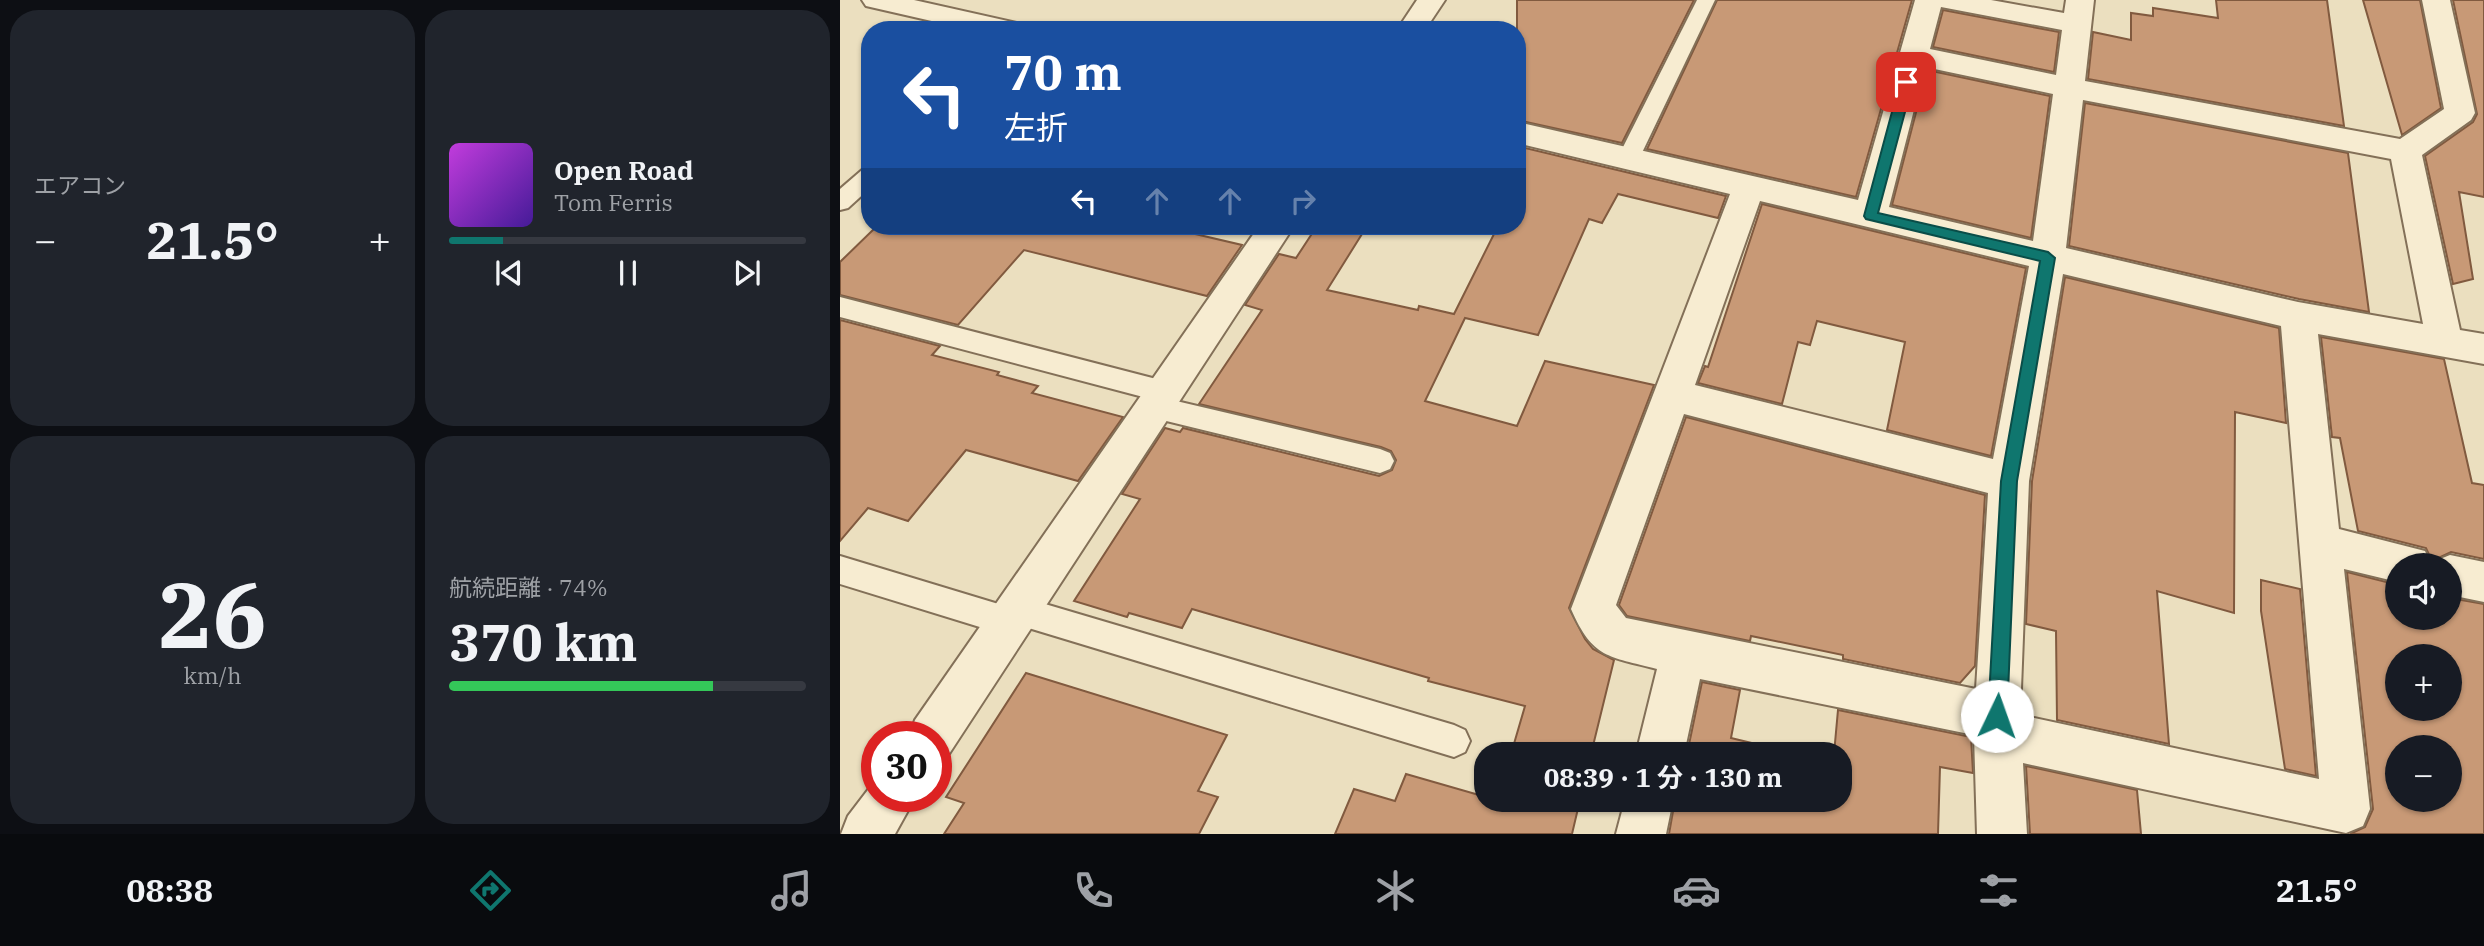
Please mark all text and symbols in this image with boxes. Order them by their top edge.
text: 70 m [1004,40,1122,103]
icon: left [889,49,980,140]
pin [1876,52,1936,112]
icon: arrive [1887,63,1925,101]
text: 左折 [1004,106,1068,148]
text: Open Road [554,153,693,187]
text: エアコン [34,170,126,200]
icon: left [1065,182,1103,220]
icon: ahead [1138,182,1176,220]
icon: ahead [1211,182,1249,220]
icon: right [1284,182,1322,220]
text: Tom Ferris [554,187,673,217]
text: 21.5° [146,206,279,273]
text: − [34,215,57,264]
text: + [368,215,391,264]
icon: previous [490,254,528,292]
icon: pause [609,254,647,292]
icon: next [728,254,766,292]
map controls [2385,553,2462,812]
button: sound [2385,553,2462,630]
text: 26 [158,555,267,673]
text: 航続距離 · 74% [449,572,608,602]
text: 370 km [449,608,638,675]
button: + [2385,644,2462,721]
text: km/h [183,660,242,690]
position arrow [1960,679,2034,753]
speed limit sign: 30 [861,721,952,812]
button: − [2385,735,2462,812]
text: 08:39 · 1 分 · 130 m [1544,760,1782,794]
icon: directions [466,866,515,915]
icon: music [767,866,816,915]
icon: phone [1069,866,1118,915]
icon: climate [1371,866,1420,915]
icon: car [1672,866,1721,915]
icon: filters [1974,866,2023,915]
text: 08:38 [126,869,213,911]
text: 21.5° [2276,869,2358,911]

